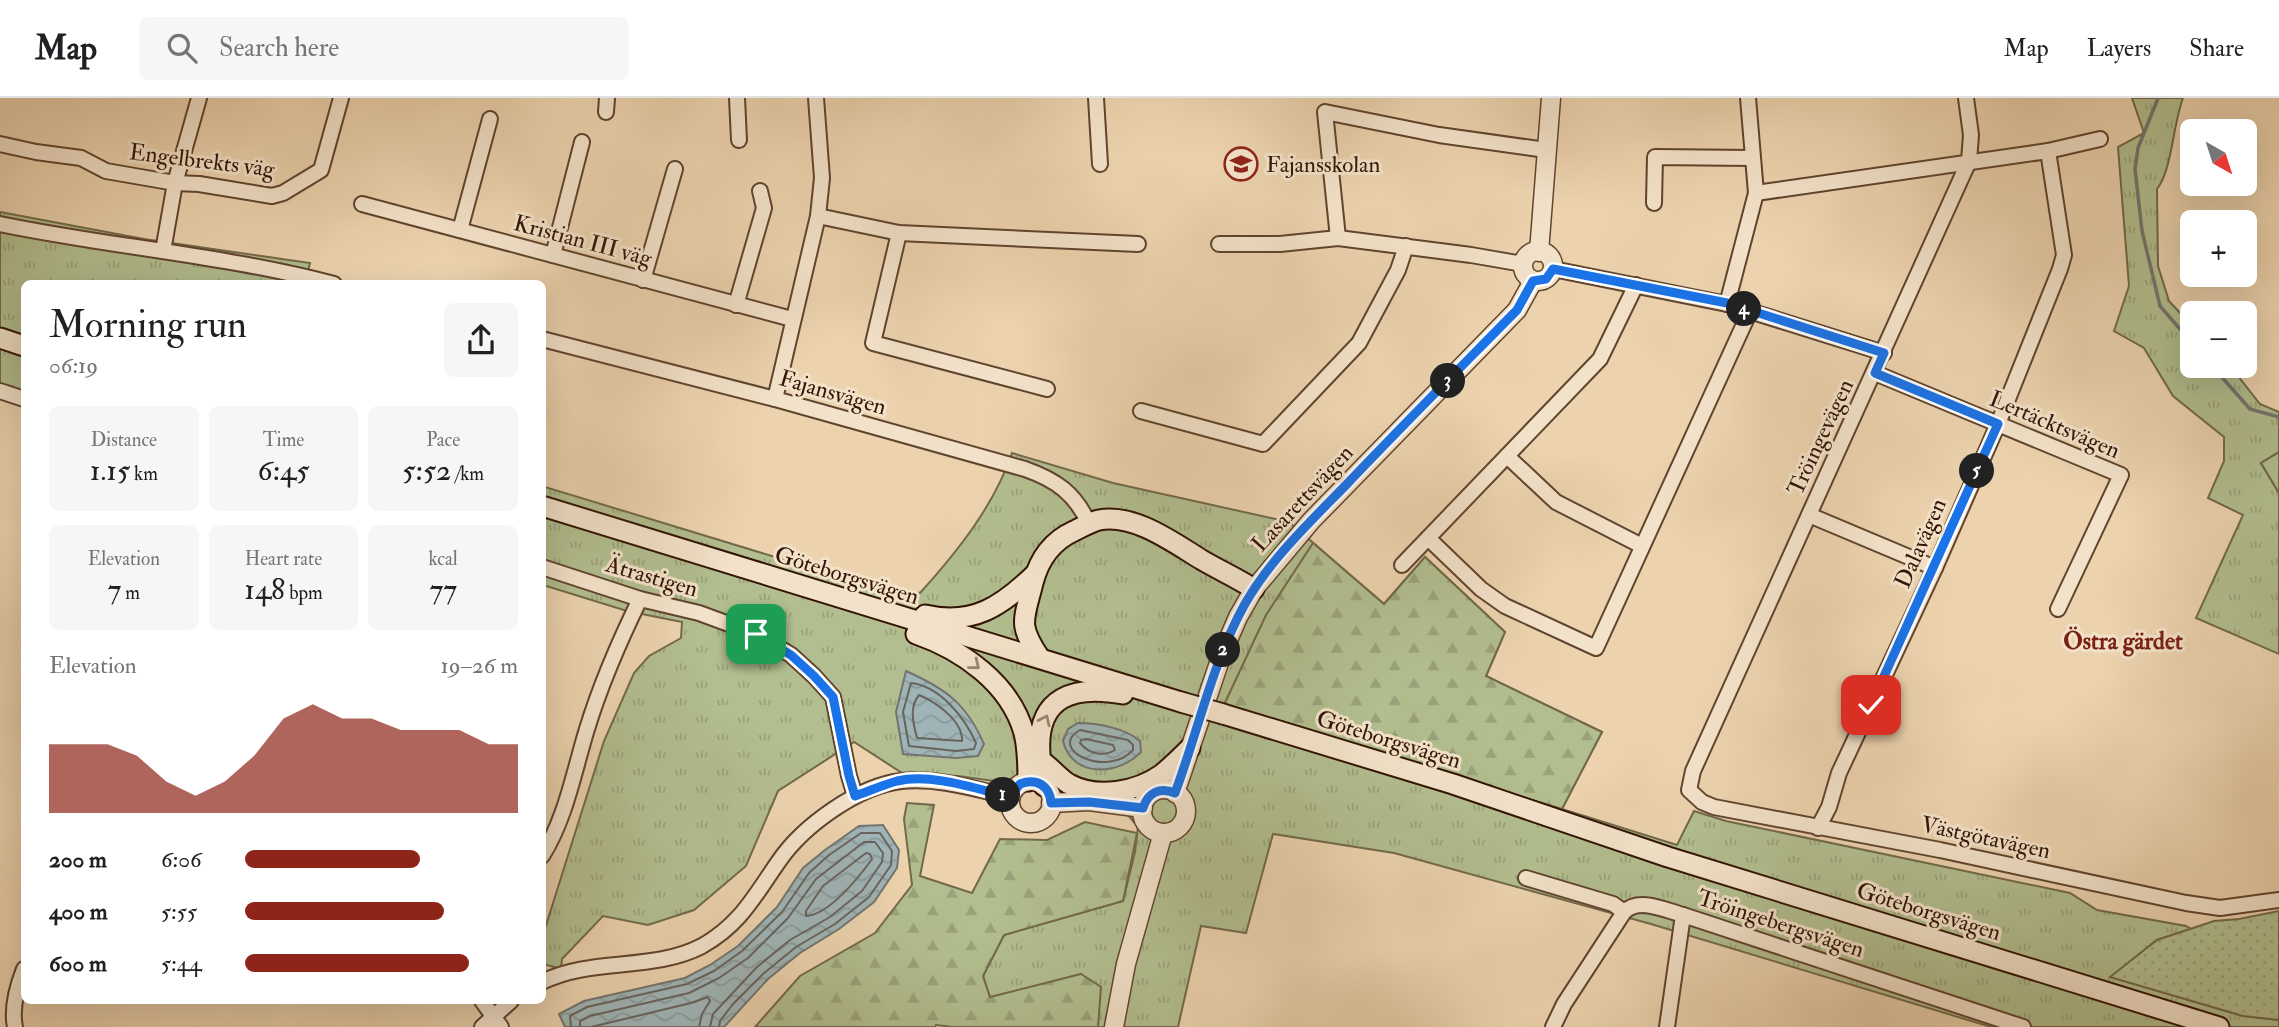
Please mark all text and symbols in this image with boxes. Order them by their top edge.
search box [139,17,629,80]
text: Map [35,28,97,69]
icon: search [163,29,201,67]
text: Search here [219,32,339,64]
text: Map [2004,33,2049,64]
text: Layers [2087,33,2151,64]
text: Share [2189,33,2244,64]
north arrow [2180,119,2258,196]
map controls [2180,119,2257,378]
street label: Engelbrekts väg [128,137,277,184]
school or university icon: Fajansskolan [1222,145,1260,183]
place label: Fajansskolan [1266,150,1381,179]
street label: Kristian III väg [511,208,656,273]
button: + [2180,210,2257,287]
pin: 4 [1726,292,1762,326]
text: 4 [1738,296,1749,320]
text: Morning run [49,301,247,349]
button: − [2180,301,2257,378]
button: share [444,303,518,377]
text: 06:19 [49,351,98,380]
street label: Fajansvägen [776,363,890,422]
pin: 3 [1430,364,1466,398]
text: 3 [1444,368,1451,392]
street label: Tröingevägen [1781,374,1860,500]
street label: Lertäcktsvägen [1985,384,2125,465]
text: Distance [91,428,157,452]
text: Time [263,428,304,452]
text: Pace [426,428,460,452]
street label: Lasarettsvägen [1245,438,1360,558]
text: 1.15 [90,452,130,489]
text: 6:45 [258,452,309,489]
text: 5:52 [402,452,451,489]
pin: 5 [1960,454,1994,488]
text: 5 [1972,458,1981,482]
text: km [130,462,158,486]
text: /km [451,462,484,486]
street label: Dalavägen [1888,494,1953,593]
street label: Göteborgsvägen [771,540,923,611]
text: Elevation [88,547,160,571]
text: Heart rate [245,547,322,571]
text: kcal [429,547,458,571]
street label: Ätrastigen [602,549,701,603]
text: 7 [108,571,121,608]
text: 148 [244,571,285,608]
text: 77 [429,571,457,608]
text: m [121,581,140,605]
text: bpm [285,581,323,605]
pin [726,604,786,664]
icon: arrive [737,615,775,653]
district label: Östra gärdet [2063,626,2183,657]
pin: 2 [1206,632,1240,668]
text: 2 [1218,637,1227,661]
text: Elevation [49,651,137,680]
text: 19–26 m [441,651,518,680]
one-way arrow [967,657,979,670]
pin [1841,675,1901,735]
icon: check [1852,686,1890,724]
street label: Göteborgsvägen [1313,704,1465,775]
one-way arrow [1036,715,1050,727]
pin: 1 [986,778,1020,812]
text: 1 [999,782,1006,806]
street label: Västgötavägen [1919,810,2053,865]
text: 200 m [49,845,107,874]
text: 6:06 [161,845,202,874]
street label: Göteborgsvägen [1853,876,2005,947]
street label: Tröingebergsvägen [1694,883,1868,964]
text: 400 m [49,897,108,926]
text: 5:55 [161,897,197,926]
text: 600 m [49,949,107,978]
text: 5:44 [161,949,202,978]

